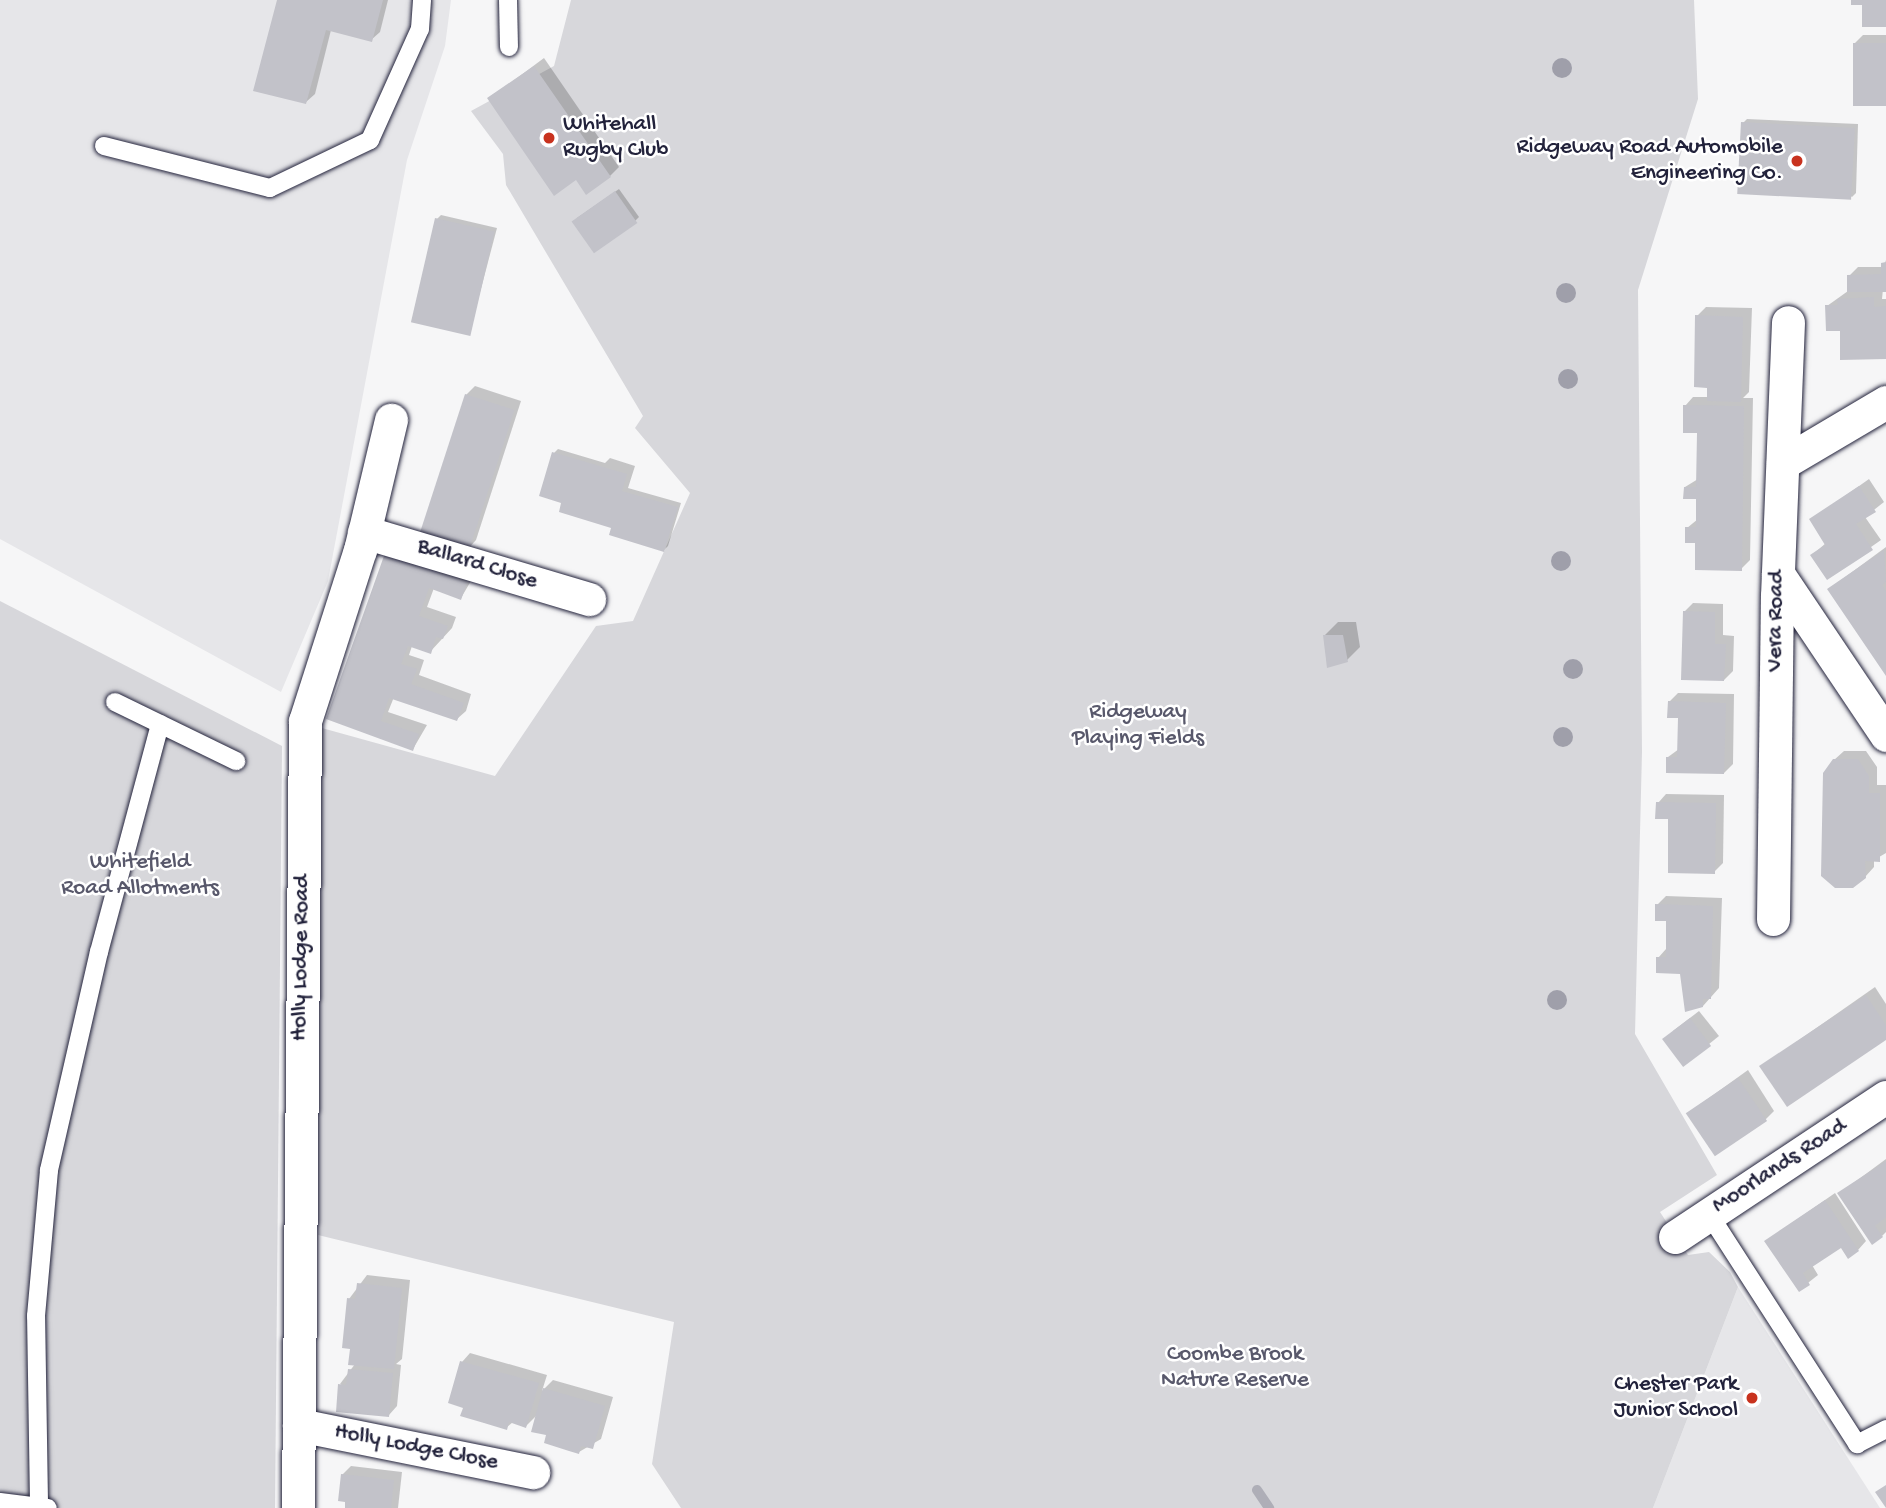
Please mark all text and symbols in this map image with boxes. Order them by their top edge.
place label: Whitehall Rugby Club [563,111,668,165]
marker: Whitehall Rugby Club [541,130,557,146]
place label: Ridgeway Road Automobile Engineering Co. [1516,134,1783,188]
marker: Ridgeway Road Automobile Engineering Co. [1789,153,1805,169]
street label: Ballard Close [414,534,540,596]
street label: Vera Road [1762,570,1792,672]
park label: Ridgeway Playing Fields [1072,699,1204,753]
park label: Whitefield Road Allotments [61,849,219,903]
street label: Holly Lodge Road [287,875,317,1041]
street label: Moorlands Road [1708,1113,1852,1221]
park label: Coombe Brook Nature Reserve [1161,1341,1309,1395]
place label: Chester Park Junior School [1614,1371,1738,1425]
marker: Chester Park Junior School [1744,1390,1760,1406]
street label: Holly Lodge Close [332,1419,500,1477]

